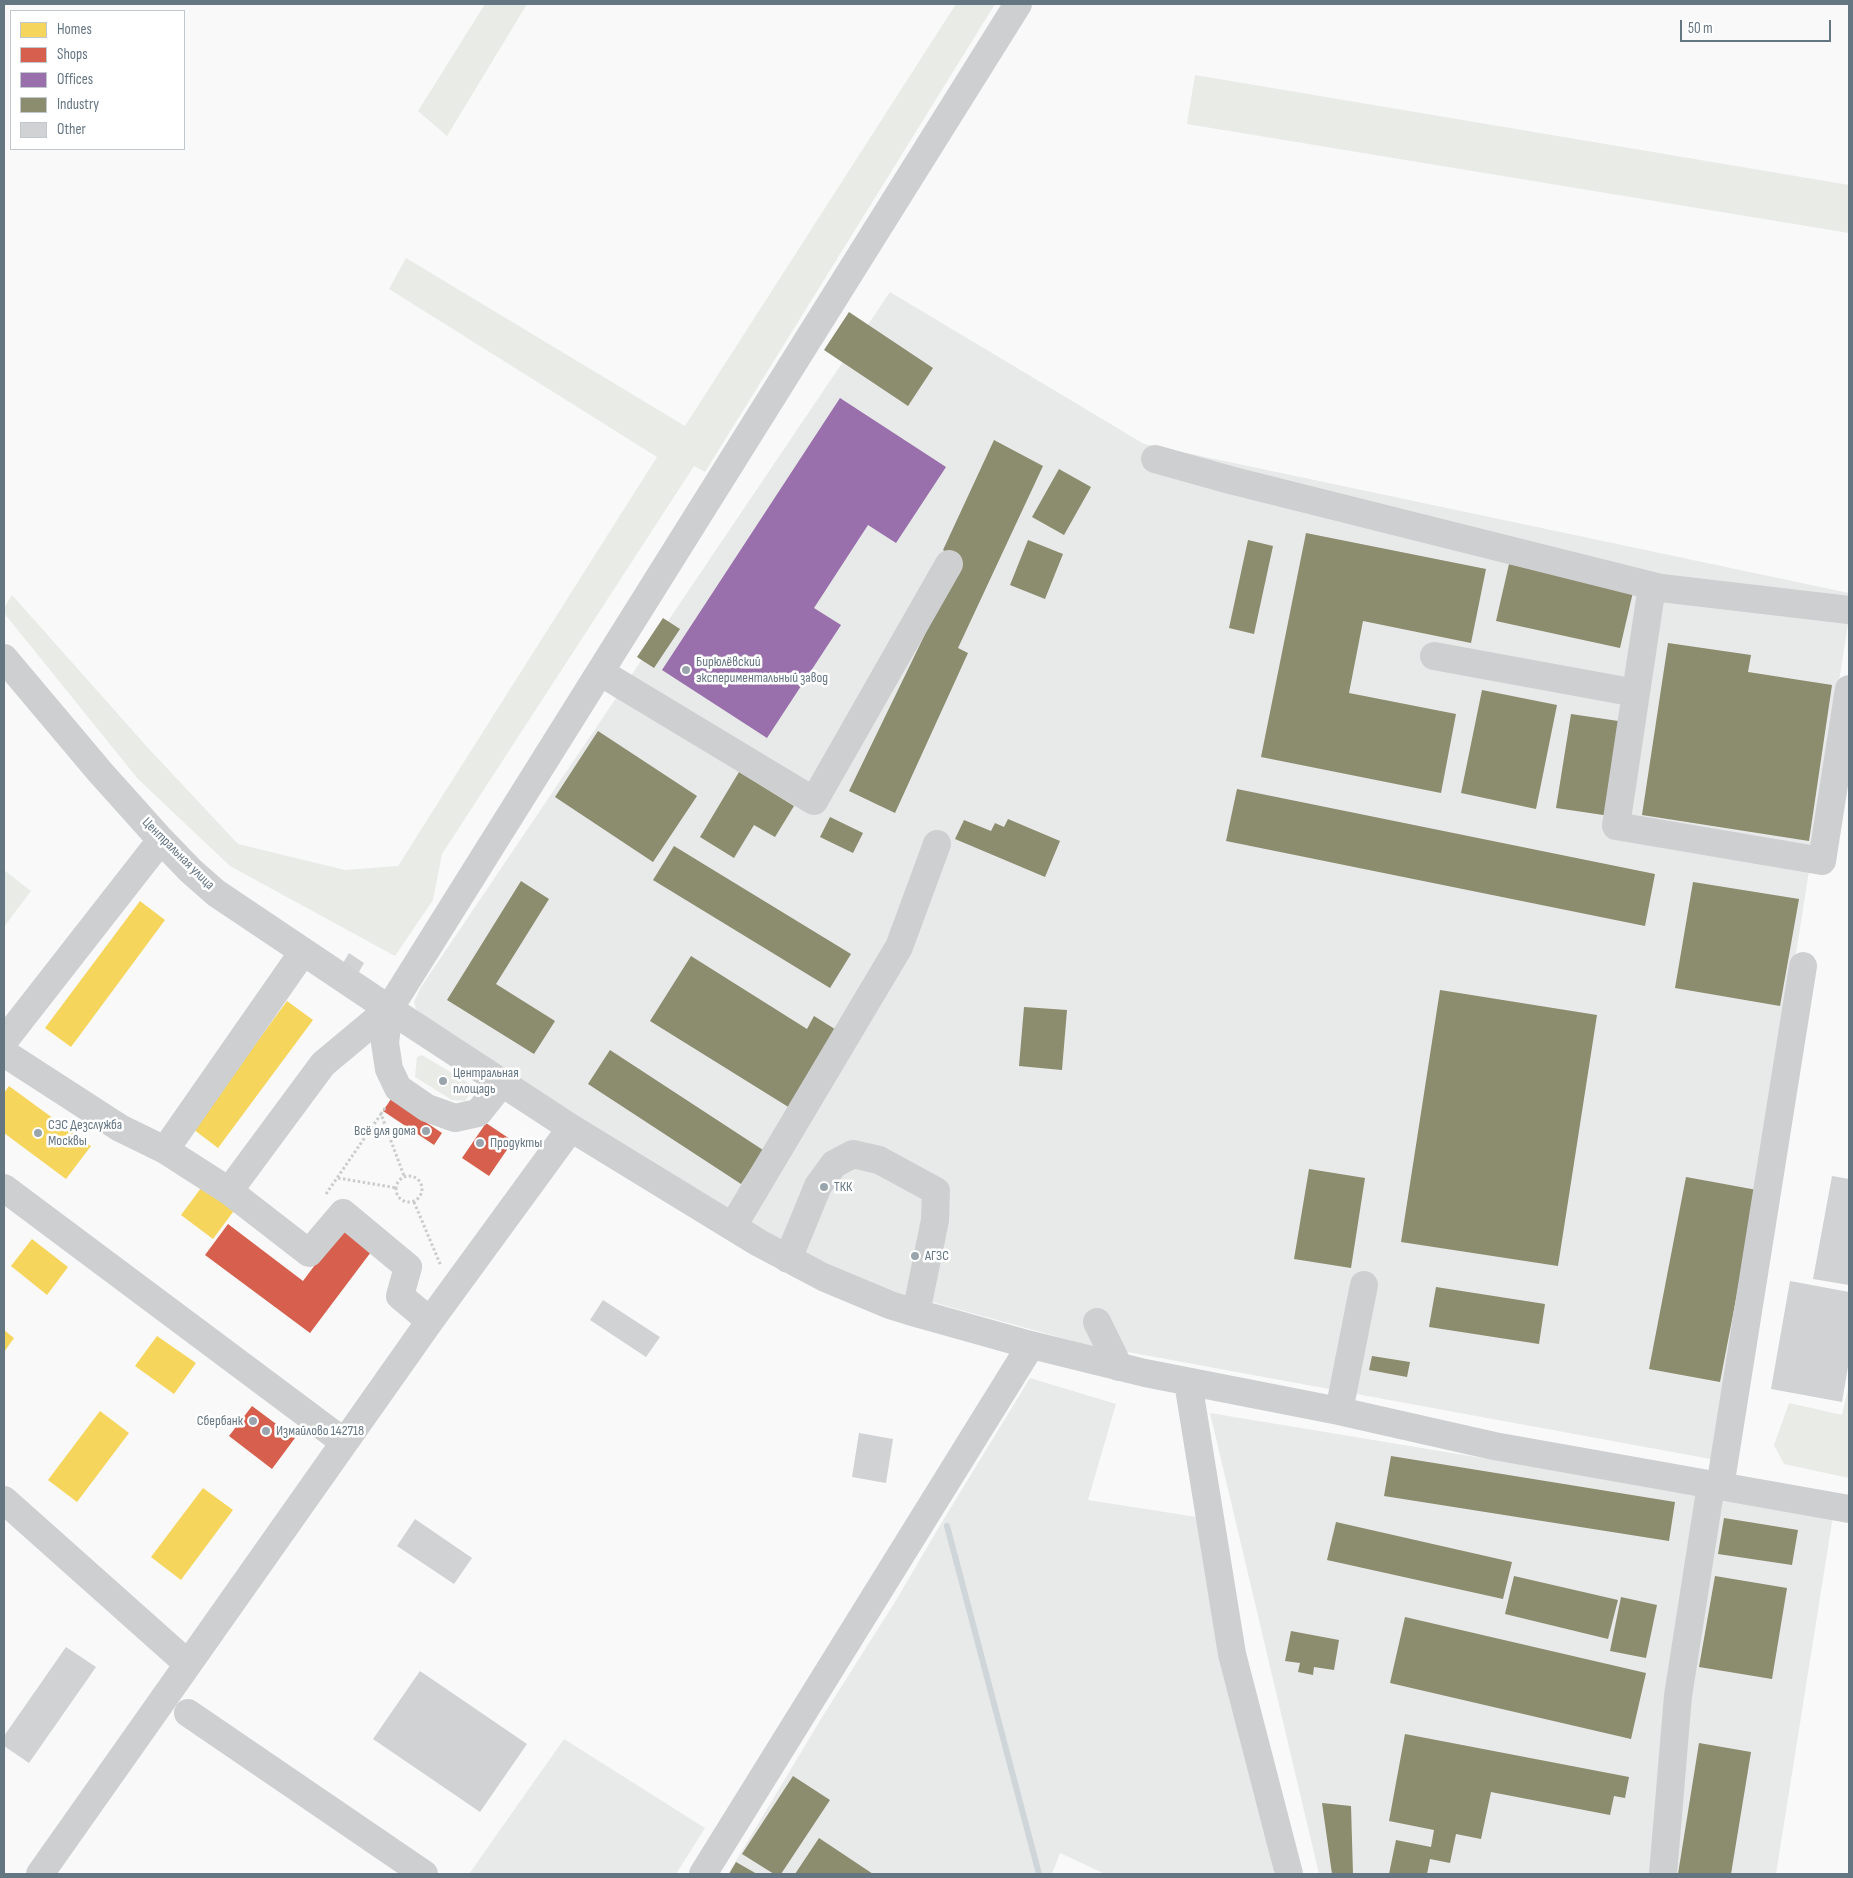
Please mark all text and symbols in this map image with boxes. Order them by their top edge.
legend [10,10,185,150]
scale bar [1683,10,1834,42]
text: 50 m [1688,19,1713,38]
text: Homes [57,20,92,39]
text: Shops [57,45,88,64]
text: Offices [57,70,93,89]
text: Industry [57,95,99,114]
text: Other [57,120,86,139]
place label: Бирюлёвский экспериментальный завод [696,654,828,686]
marker: Бирюлёвский экспериментальный завод [680,664,692,676]
street label: Центральная улица [138,814,218,894]
place label: Центральная площадь [453,1065,519,1098]
marker: Центральная площадь [437,1075,449,1087]
place label: СЭС Дезслужба Москвы [48,1117,122,1150]
place label: Всё для дома [354,1123,416,1139]
marker: Всё для дома [420,1125,432,1137]
marker: СЭС Дезслужба Москвы [32,1127,44,1139]
place label: Продукты [490,1135,542,1151]
marker: Продукты [474,1137,486,1149]
place label: ТКК [834,1179,852,1195]
marker: ТКК [818,1181,830,1193]
place label: АГЗС [925,1248,949,1264]
marker: АГЗС [909,1250,921,1262]
place label: Сбербанк [197,1413,243,1429]
marker: Сбербанк [247,1415,259,1427]
place label: Измайлово 142718 [276,1423,364,1439]
marker: Измайлово 142718 [260,1425,272,1437]

